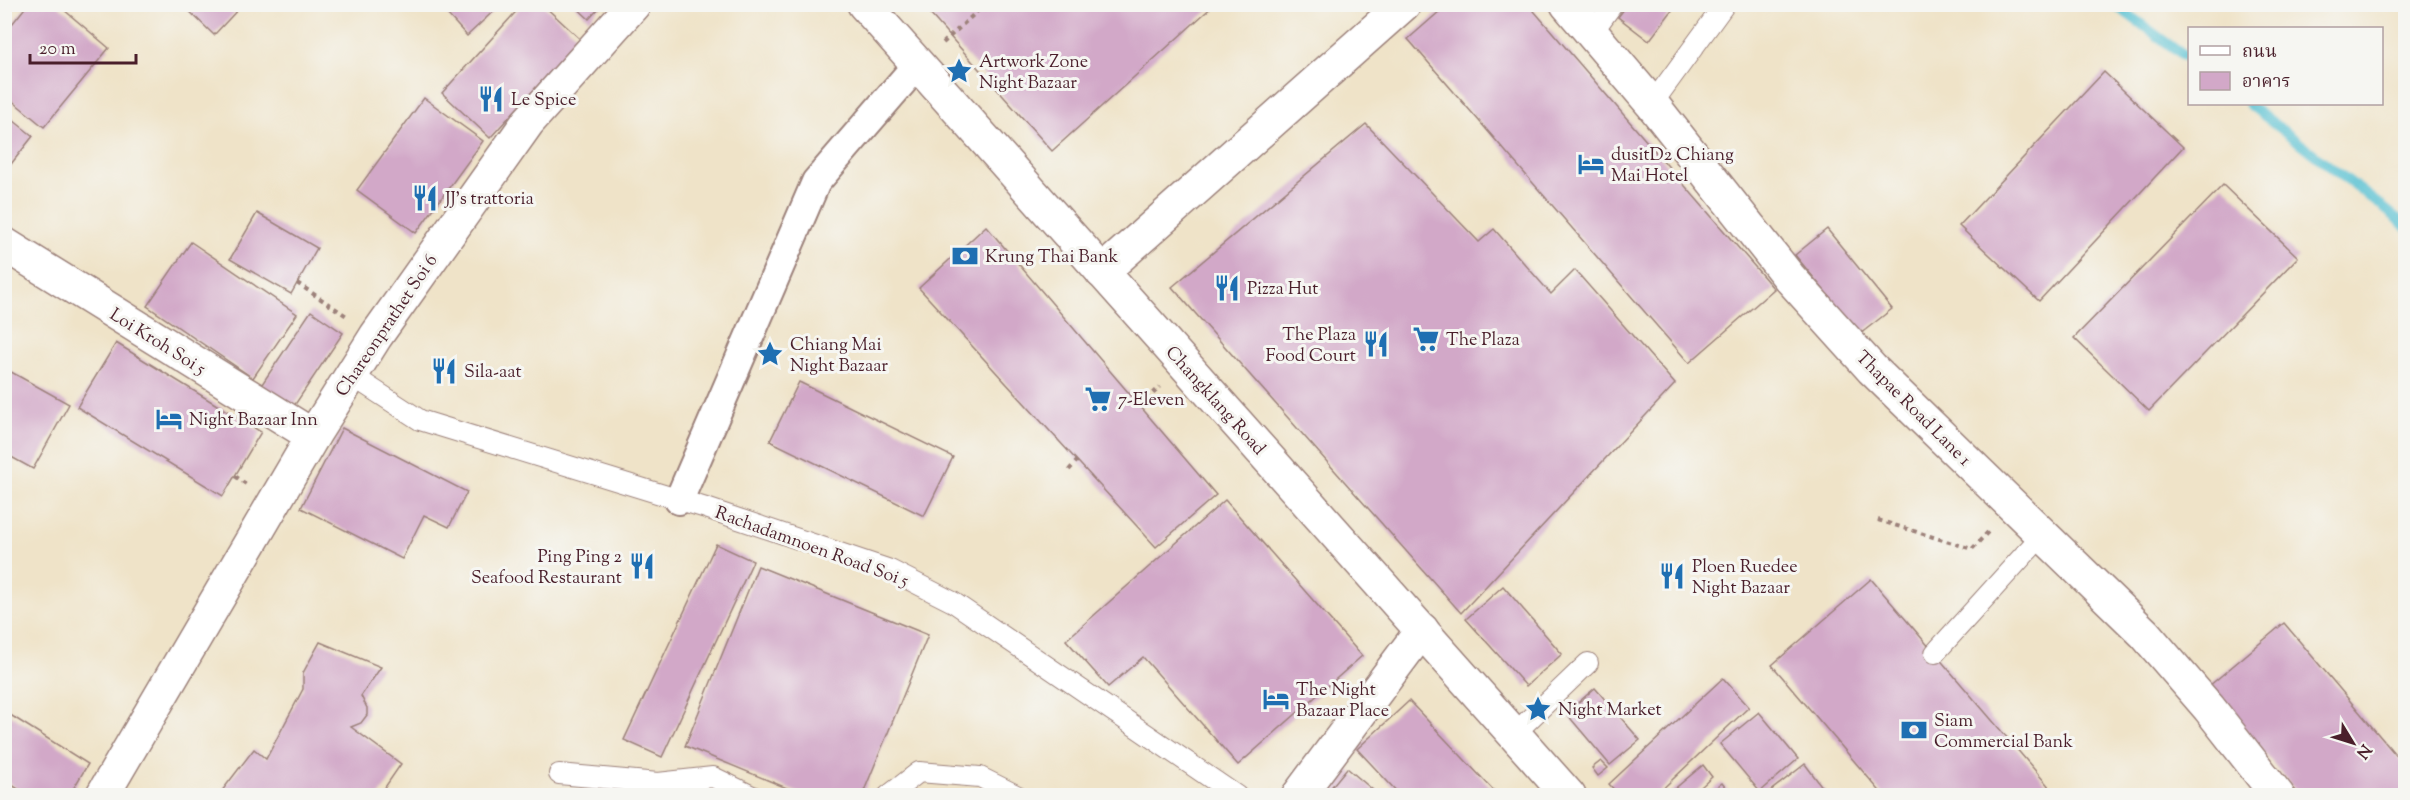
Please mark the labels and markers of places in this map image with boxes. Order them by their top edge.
place label: Artwork Zone Night Bazaar [979,50,1088,97]
place icon: Artwork Zone Night Bazaar [944,56,974,86]
restaurant icon: Le Spice [476,84,506,114]
place label: Le Spice [511,88,576,114]
place label: dusitD2 Chiang Mai Hotel [1611,143,1734,190]
hotel icon: dusitD2 Chiang Mai Hotel [1576,149,1606,179]
restaurant icon: JJ's trattoria [410,183,440,213]
place label: JJ's trattoria [444,187,534,213]
bank icon: Krung Thai Bank [950,241,980,271]
place label: Krung Thai Bank [985,245,1119,271]
restaurant icon: Pizza Hut [1212,273,1242,303]
place label: Pizza Hut [1247,277,1319,303]
place label: The Plaza Food Court [1265,323,1356,370]
supermarket icon: The Plaza [1411,324,1441,354]
place label: The Plaza [1446,328,1520,354]
restaurant icon: The Plaza Food Court [1361,329,1391,359]
place label: Chiang Mai Night Bazaar [790,333,888,380]
place icon: Chiang Mai Night Bazaar [755,339,785,369]
restaurant icon: Sila-aat [429,356,459,386]
place label: Sila-aat [464,360,522,386]
supermarket icon: 7-Eleven [1083,384,1113,414]
place label: 7-Eleven [1118,388,1185,414]
hotel icon: Night Bazaar Inn [154,404,184,434]
place label: Night Bazaar Inn [189,408,318,434]
place label: Ping Ping 2 Seafood Restaurant [471,545,623,592]
restaurant icon: Ping Ping 2 Seafood Restaurant [627,551,657,581]
place label: Ploen Ruedee Night Bazaar [1692,555,1798,602]
restaurant icon: Ploen Ruedee Night Bazaar [1657,561,1687,591]
place label: The Night Bazaar Place [1296,678,1389,725]
hotel icon: The Night Bazaar Place [1261,684,1291,714]
place icon: Night Market [1523,694,1553,724]
place label: Night Market [1558,698,1662,724]
place label: Siam Commercial Bank [1934,709,2073,756]
bank icon: Siam Commercial Bank [1899,715,1929,745]

